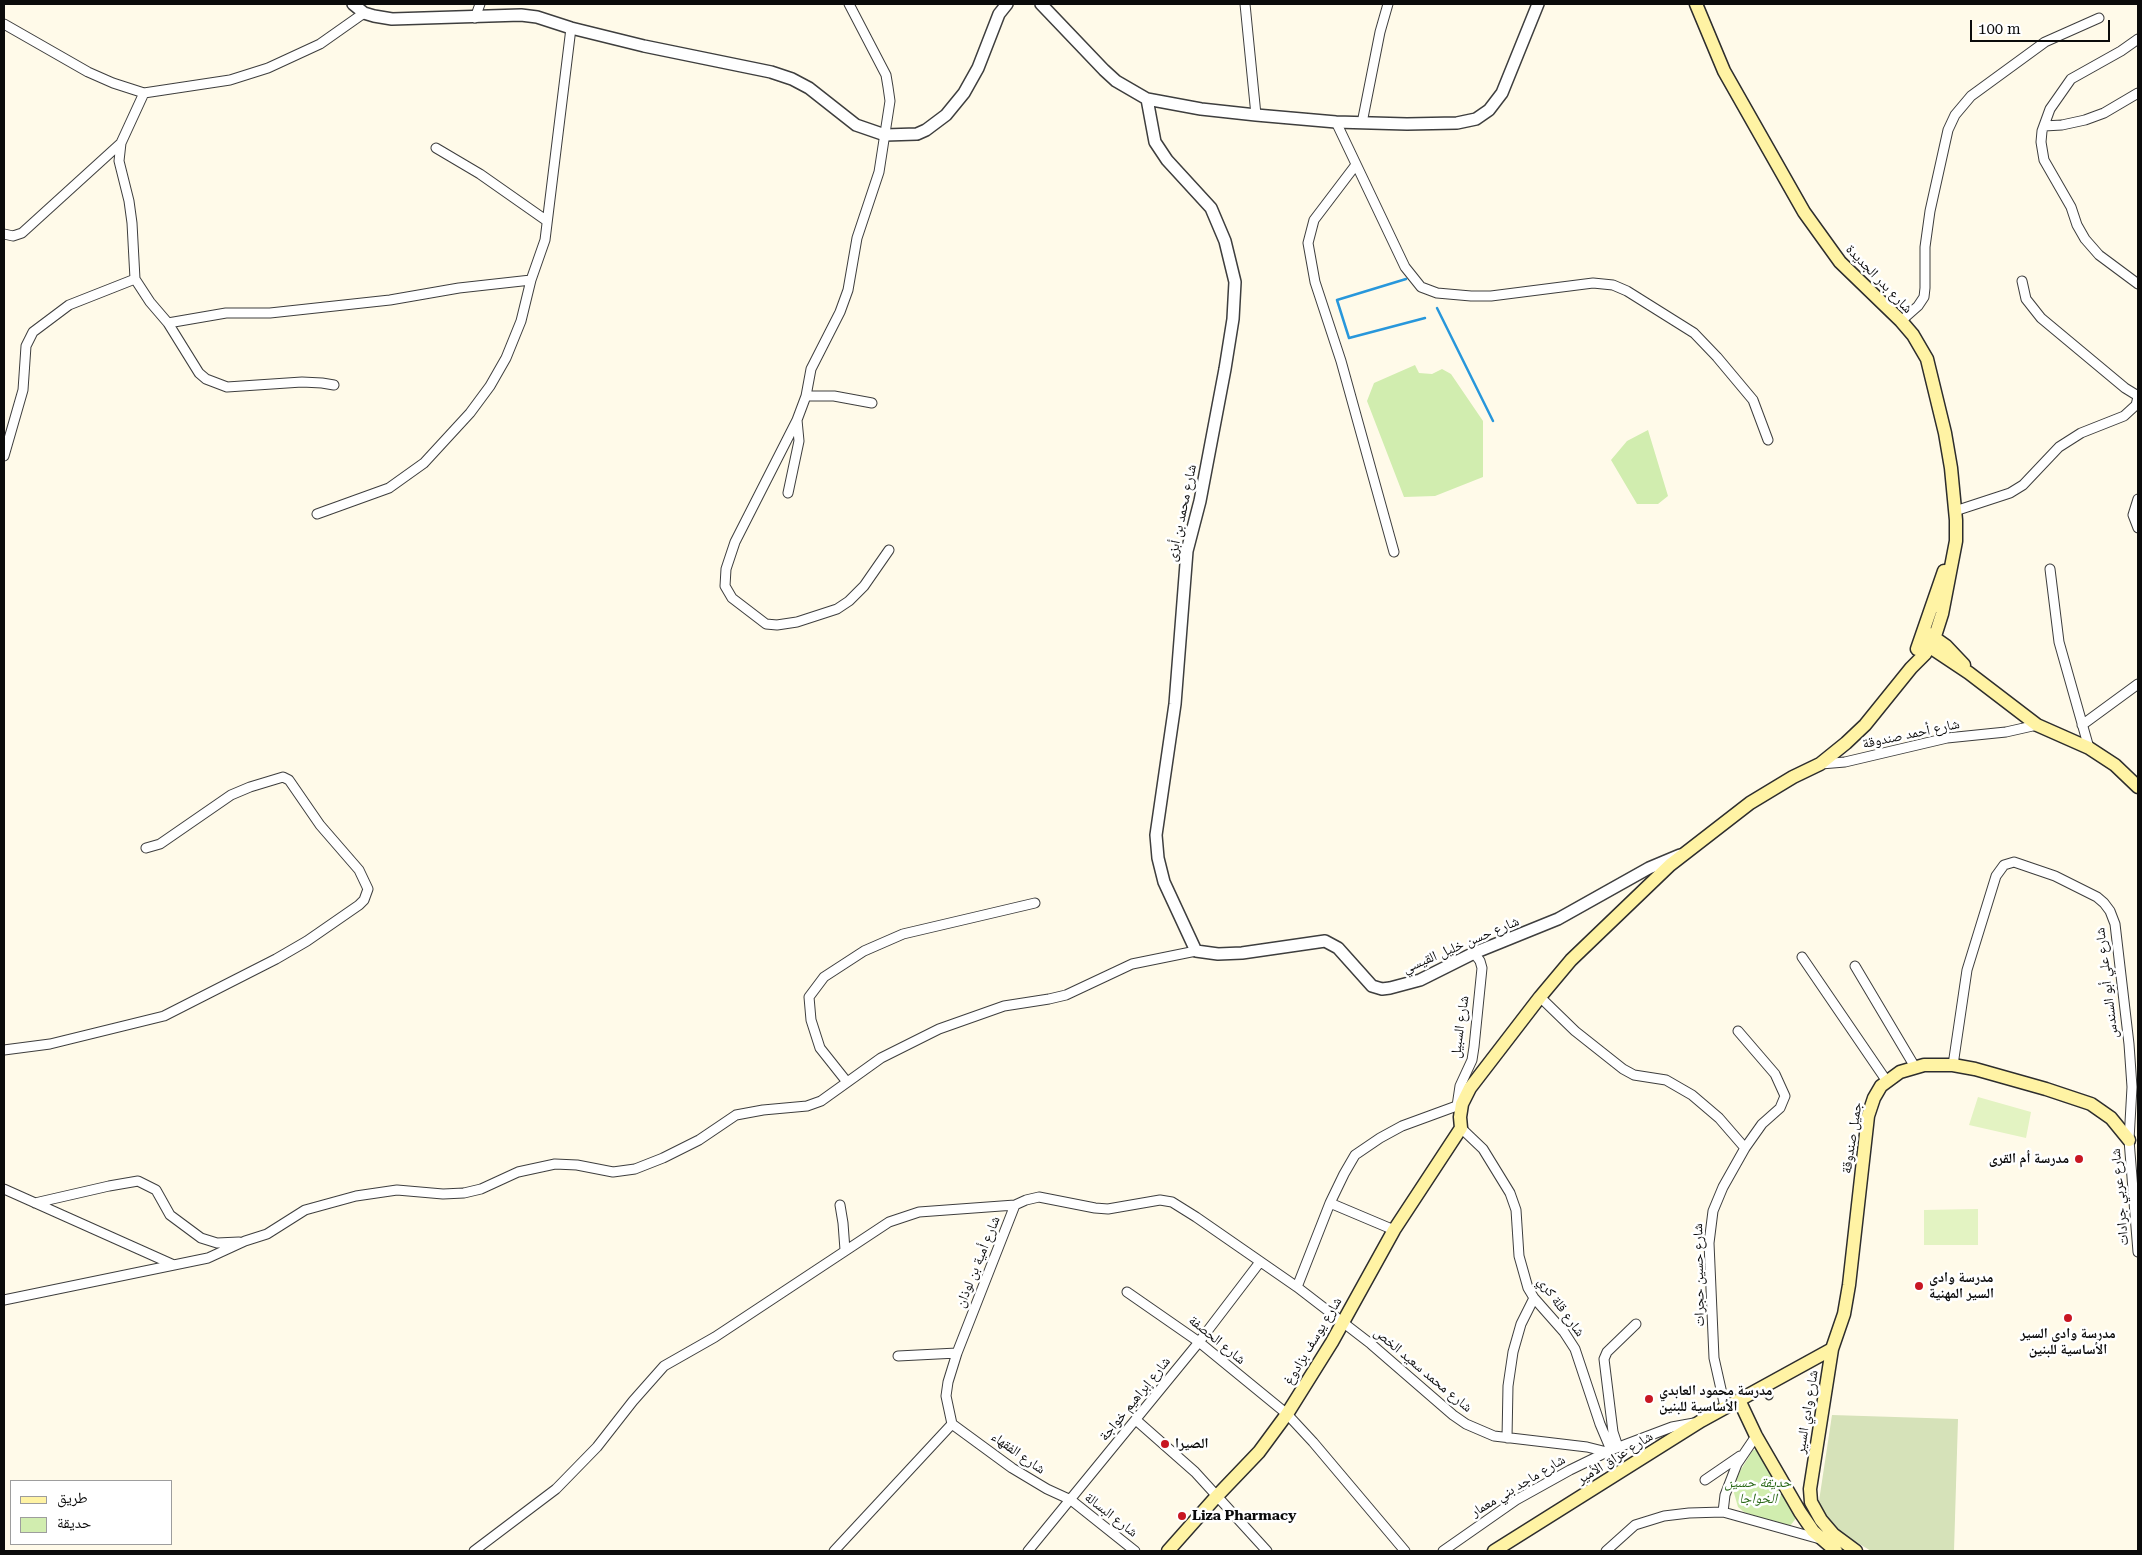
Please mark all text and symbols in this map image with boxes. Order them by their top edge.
scale bar [1972,10,2112,42]
text: 100 m [1978,20,2021,38]
street label: شارع بدر الجديدة [1842,241,1916,317]
street label: شارع محمد بن أبزى [1164,463,1200,563]
street label: شارع أحمد صندوقة [1861,716,1961,752]
street label: شارع حسن خليل القيسي [1400,913,1522,977]
street label: شارع علي أبو السندس [2092,927,2122,1039]
street label: شارع السبيل [1447,995,1473,1059]
street label: جميل صندوقة [1838,1101,1866,1175]
street label: شارع عربي جرادات [2107,1148,2133,1246]
place label: مدرسة أم القرى [1989,1151,2069,1167]
marker: مدرسة أم القرى [2073,1153,2085,1165]
street label: شارع أمية بن لوذان [952,1214,1004,1310]
street label: شارع حسين حجرات [1690,1223,1708,1327]
place label: مدرسة وادي السير المهنية [1929,1270,1994,1302]
street label: شارع قلة كري [1534,1274,1588,1340]
marker: مدرسة وادي السير المهنية [1913,1280,1925,1292]
street label: شارع يوسف بزادوغ [1280,1294,1346,1388]
street label: شارع الحصفة [1185,1312,1249,1368]
marker: مدرسة وادي السير الأساسية للبنين [2062,1312,2074,1324]
street label: شارع محمد سعيد الخص [1370,1324,1476,1416]
place label: مدرسة وادي السير الأساسية للبنين [2020,1326,2116,1358]
street label: شارع إبراهيم خواجة [1096,1354,1174,1444]
street label: شارع وادي السير [1792,1369,1822,1455]
place label: مدرسة محمود العابدي الأساسية للبنين [1659,1383,1772,1415]
marker: مدرسة محمود العابدي الأساسية للبنين [1643,1393,1655,1405]
street label: شارع الفقهاء [988,1428,1048,1478]
street label: شارع عراق الأمير [1574,1428,1656,1488]
place label: الصيرا [1175,1436,1208,1452]
marker: الصيرا [1159,1438,1171,1450]
street label: شارع ماجد بني معمار [1468,1451,1568,1521]
park label: حديقة حسين الخواجا [1724,1475,1792,1508]
legend [10,1480,172,1545]
text: طريق [57,1489,88,1507]
street label: شارع البسالة [1081,1489,1141,1541]
place label: Liza Pharmacy [1192,1508,1296,1524]
marker: Liza Pharmacy [1176,1510,1188,1522]
text: حديقة [57,1514,91,1532]

